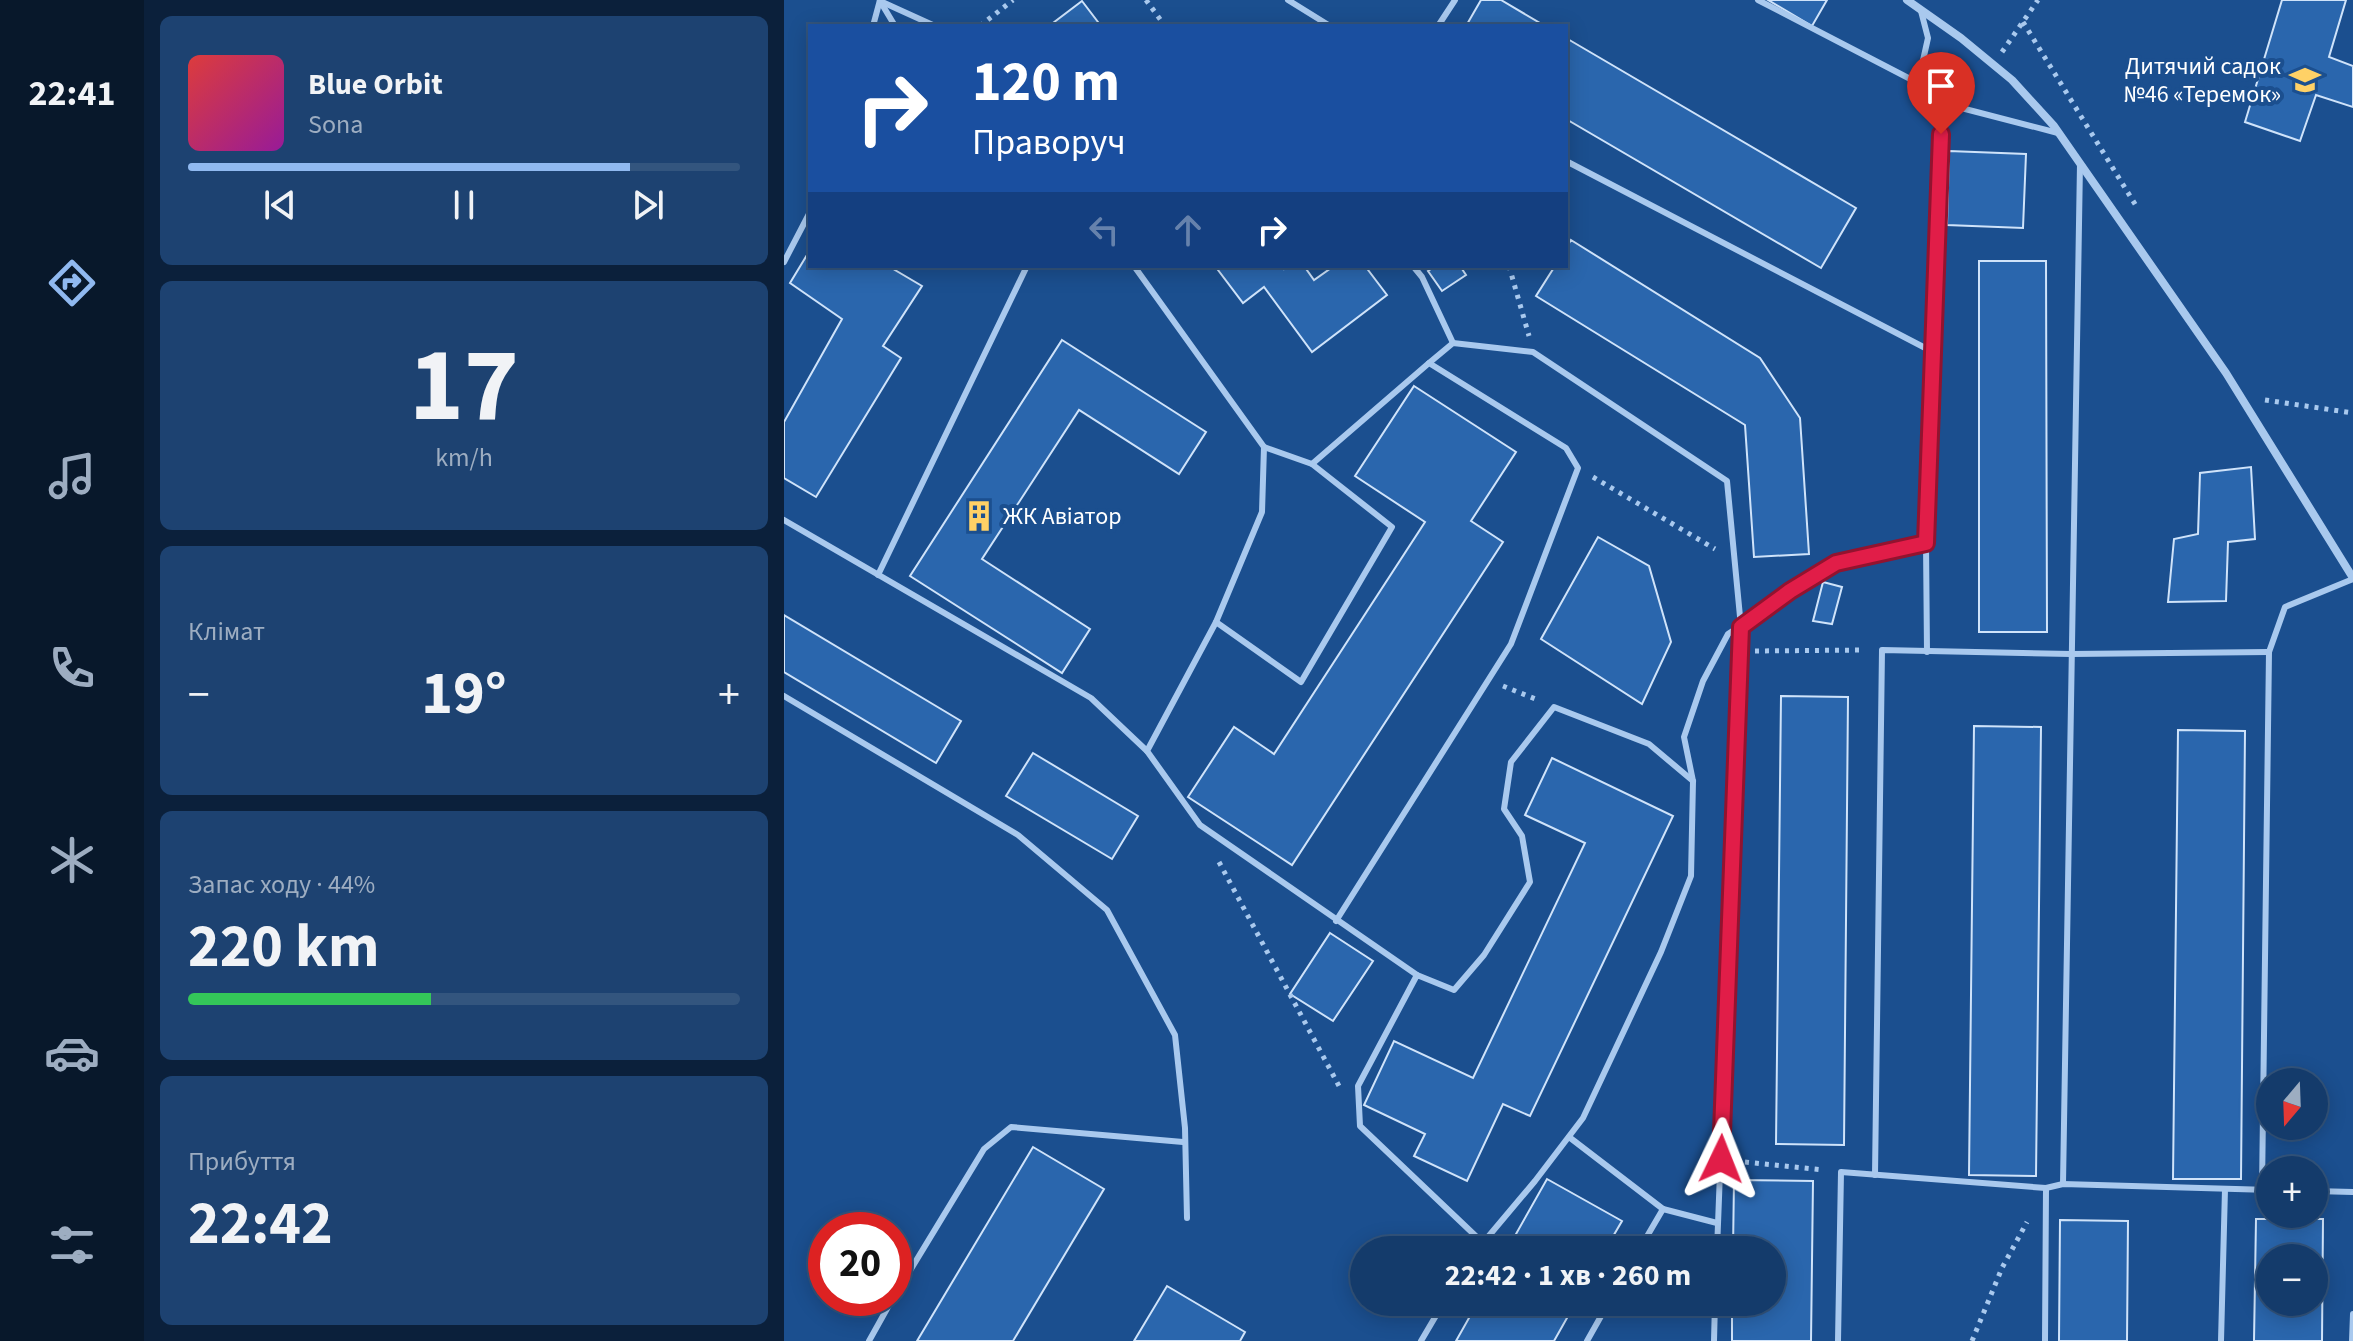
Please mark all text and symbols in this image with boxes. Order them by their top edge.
text: 120 m [972,43,1120,122]
place label: Дитячий садок №46 «Теремок» [2123,49,2281,112]
pin [1907,52,1975,134]
icon: right [840,56,944,160]
text: Blue Orbit [308,63,443,106]
school or university icon: Дитячий садок №46 «Теремок» [2288,63,2322,97]
icon: arrive [1919,64,1963,108]
text: 22:41 [29,68,115,119]
text: Sona [308,106,363,143]
text: Праворуч [972,117,1126,168]
icon: previous [258,183,302,227]
icon: pause [442,183,486,227]
icon: next [626,183,670,227]
icon: left [1082,208,1126,252]
icon: ahead [1166,208,1210,252]
icon: right [1250,208,1294,252]
icon: directions [44,255,100,311]
text: 17 [409,313,519,461]
text: km/h [435,439,493,476]
icon: music [44,448,100,504]
building icon: ЖК Авіатор [962,499,996,533]
place label: ЖК Авіатор [1003,499,1122,534]
text: Клімат [188,613,265,650]
icon: phone [44,640,100,696]
text: 19° [421,652,507,737]
text: − [188,664,210,727]
text: + [718,664,740,727]
icon: climate [44,832,100,888]
text: Запас ходу · 44% [188,866,375,903]
text: 220 km [188,905,379,990]
icon: car [44,1025,100,1081]
north arrow [2256,1068,2328,1140]
map controls [2256,1068,2328,1316]
position arrow [1679,1117,1763,1201]
text: Прибуття [188,1143,296,1180]
button: + [2256,1156,2328,1228]
text: 22:42 [188,1182,333,1267]
speed limit sign: 20 [808,1212,912,1316]
icon: filters [44,1217,100,1273]
button: − [2256,1244,2328,1316]
text: 22:42 · 1 хв · 260 m [1445,1254,1691,1297]

